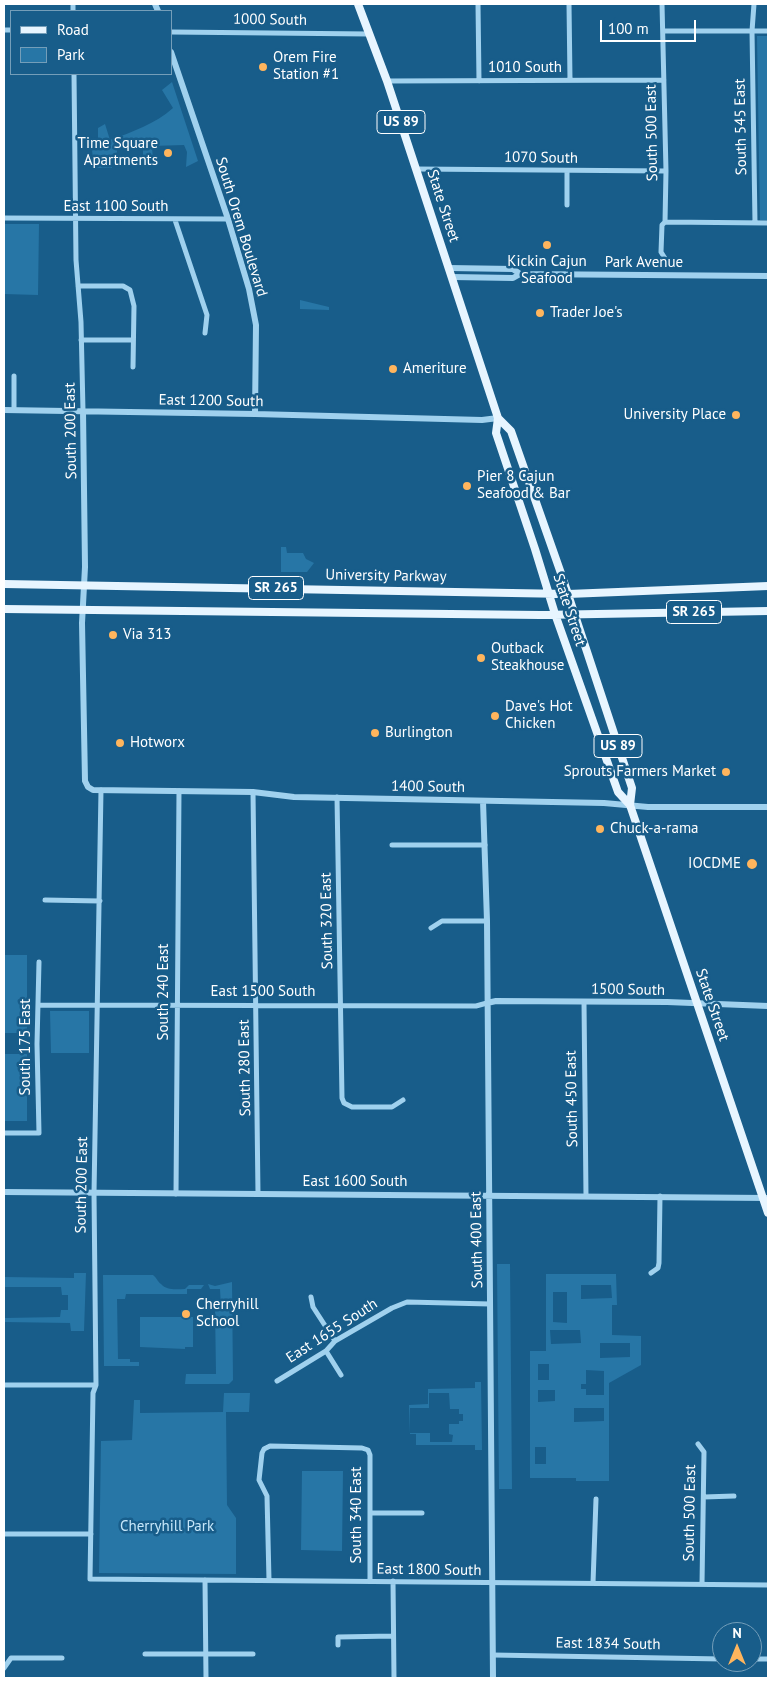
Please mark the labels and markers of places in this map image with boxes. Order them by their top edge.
place label: Orem Fire Station #1 [273,49,339,84]
marker: Orem Fire Station #1 [257,61,269,73]
place label: Time Square Apartments [78,135,158,170]
marker: Time Square Apartments [162,147,174,159]
marker: Kickin Cajun Seafood [541,239,553,251]
place label: Kickin Cajun Seafood [507,253,587,288]
place label: Trader Joe's [550,304,623,322]
marker: Trader Joe's [534,307,546,319]
place label: Ameriture [403,360,467,378]
marker: Ameriture [387,363,399,375]
place label: University Place [624,406,726,424]
marker: University Place [730,409,742,421]
place label: Pier 8 Cajun Seafood & Bar [477,468,570,503]
marker: Pier 8 Cajun Seafood & Bar [461,480,473,492]
place label: Via 313 [123,626,172,644]
marker: Via 313 [107,629,119,641]
place label: Outback Steakhouse [491,640,564,675]
marker: Outback Steakhouse [475,652,487,664]
place label: Dave's Hot Chicken [505,698,573,733]
marker: Dave's Hot Chicken [489,710,501,722]
place label: Burlington [385,724,453,742]
marker: Burlington [369,727,381,739]
place label: Hotworx [130,734,185,752]
marker: Hotworx [114,737,126,749]
place label: Sprouts Farmers Market [564,763,716,781]
marker: Sprouts Farmers Market [720,766,732,778]
place label: Chuck-a-rama [610,820,699,838]
marker: Chuck-a-rama [594,823,606,835]
place label: IOCDME [688,855,741,873]
marker: IOCDME [745,857,759,871]
place label: Cherryhill School [196,1296,259,1331]
marker: Cherryhill School [180,1308,192,1320]

